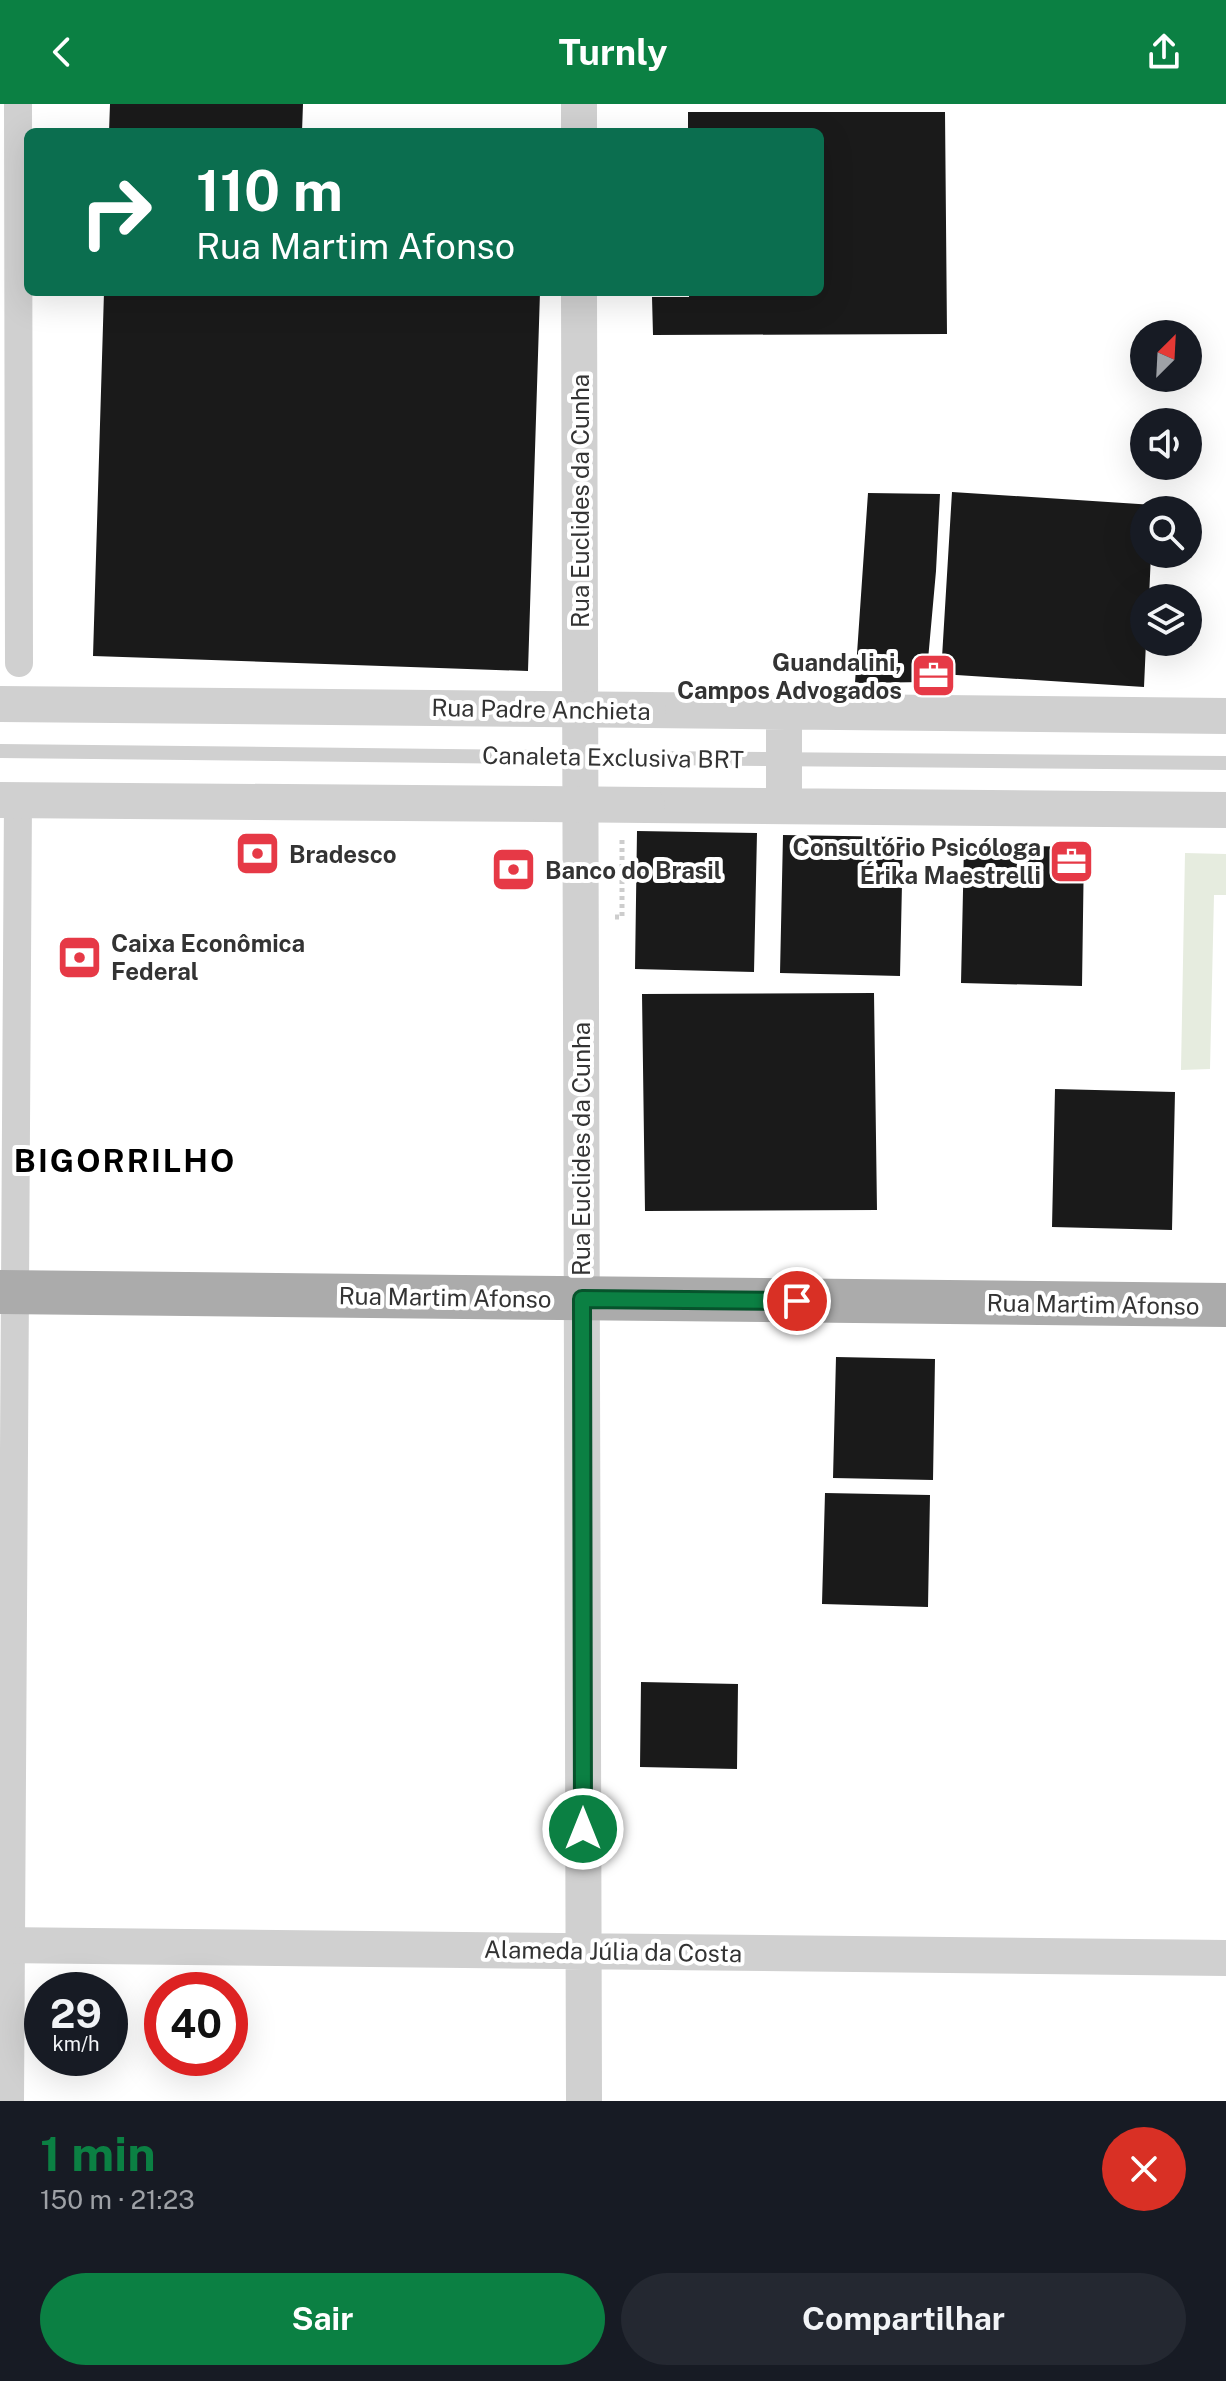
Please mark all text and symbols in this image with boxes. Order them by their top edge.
icon: back [40,30,84,74]
icon: share [1142,30,1186,74]
text: Turnly [559,31,667,73]
text: 110 m [196,158,343,224]
icon: right [64,160,168,264]
text: Rua Martim Afonso [196,225,515,267]
north arrow [1130,320,1202,392]
map controls [1130,320,1202,656]
street label: Rua Euclides da Cunha [566,374,594,628]
button: sound [1130,408,1202,480]
button: search [1130,496,1202,568]
button: layers [1130,584,1202,656]
place label: Guandalini, Campos Advogados [677,648,902,704]
office icon: Guandalini, Campos Advogados [909,652,957,700]
street label: Rua Padre Anchieta [431,693,651,725]
street label: Canaleta Exclusiva BRT [482,741,744,773]
bank icon: Bradesco [234,830,282,878]
place label: Consultório Psicóloga Érika Maestrelli [793,833,1041,889]
office icon: Consultório Psicóloga Érika Maestrelli [1048,837,1096,885]
place label: Bradesco [289,840,397,868]
bank icon: Banco do Brasil [490,846,538,894]
place label: Banco do Brasil [545,856,722,884]
place label: Caixa Econômica Federal [111,929,305,985]
bank icon: Caixa Econômica Federal [56,933,104,981]
street label: Rua Euclides da Cunha [567,1022,595,1276]
district label: BIGORRILHO [14,1142,236,1179]
pin [763,1267,831,1335]
icon: arrive [775,1279,819,1323]
street label: Rua Martim Afonso [338,1281,552,1313]
street label: Rua Martim Afonso [986,1288,1200,1320]
position arrow [541,1787,625,1871]
street label: Alameda Júlia da Costa [484,1935,742,1967]
speed limit sign: 40 [144,1972,248,2076]
text: 29 [50,1990,102,2037]
text: km/h [52,2032,100,2056]
text: 1 min [40,2125,156,2182]
button: close [1102,2127,1186,2211]
text: 150 m · 21:23 [40,2184,195,2215]
button: Sair [40,2273,605,2365]
button: Compartilhar [621,2273,1186,2365]

